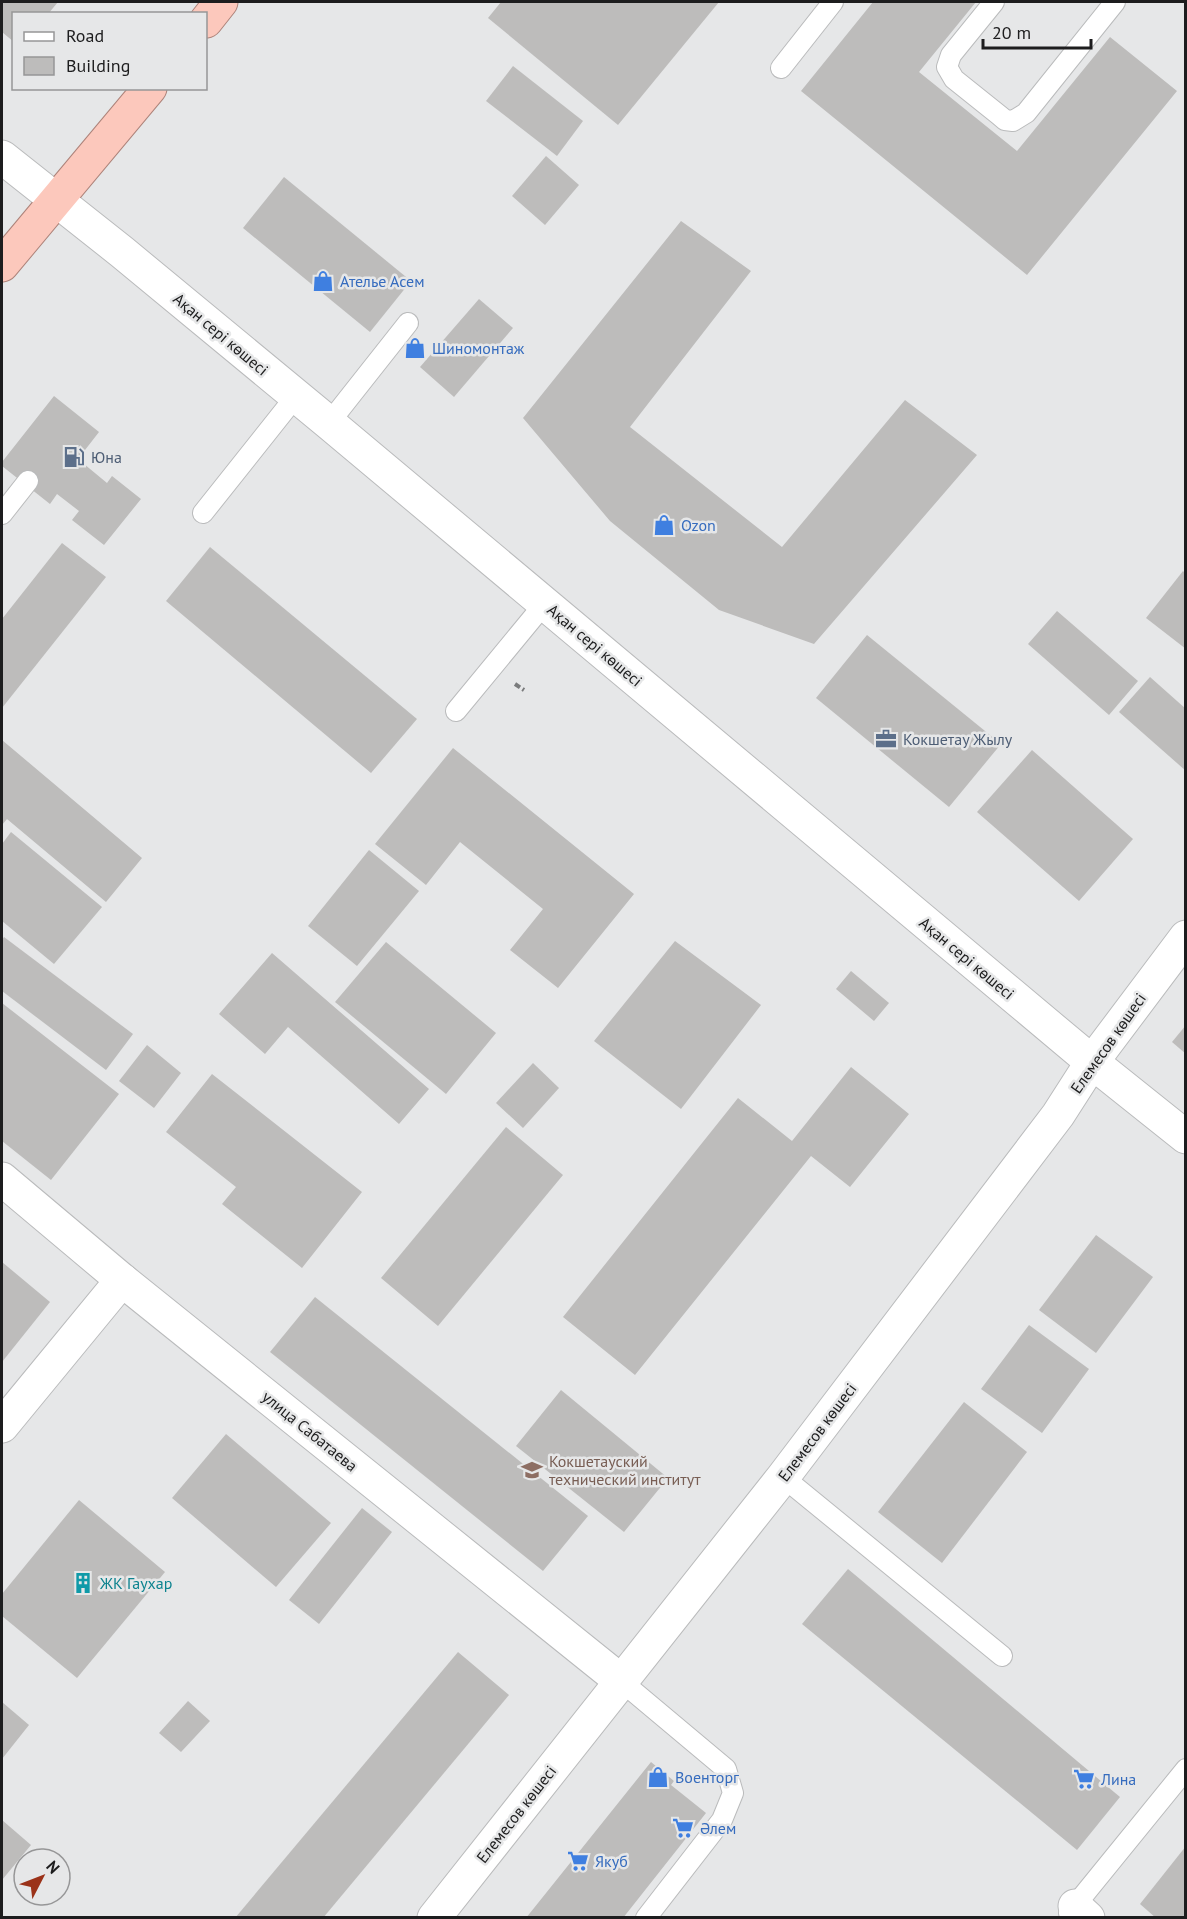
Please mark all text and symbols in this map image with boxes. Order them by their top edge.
legend [12,12,207,90]
scale bar [983,12,1091,50]
text: 20 m [992,21,1031,44]
text: Road [66,24,104,47]
text: Building [66,54,130,77]
shop icon: Ателье Асем [311,269,335,293]
place label: Ателье Асем [340,271,424,291]
street label: Ақан сері көшесі [169,288,273,380]
shop icon: Шиномонтаж [403,336,427,360]
place label: Шиномонтаж [432,338,525,358]
fuel station icon: Юна [62,445,86,469]
place label: Юна [91,447,122,467]
shop icon: Ozon [652,513,676,537]
place label: Ozon [681,515,716,535]
street label: Ақан сері көшесі [543,599,647,691]
office icon: Кокшетау Жылу [874,727,898,751]
place label: Кокшетау Жылу [903,729,1013,749]
street label: Ақан сері көшесі [915,912,1019,1004]
street label: Елемесов көшесі [1066,989,1150,1097]
street label: Елемесов көшесі [774,1379,860,1485]
street label: улица Сабатаева [258,1386,362,1476]
place label: Кокшетауский технический институт [549,1451,701,1489]
school or university icon: Кокшетауский технический институт [520,1458,544,1482]
building icon: ЖК Гаухар [71,1571,95,1595]
place label: ЖК Гаухар [99,1573,172,1593]
street label: Елемесов көшесі [472,1761,560,1867]
shop icon: Военторг [646,1765,670,1789]
place label: Военторг [675,1767,739,1787]
supermarket icon: Лина [1072,1767,1096,1791]
place label: Лина [1100,1769,1136,1789]
supermarket icon: Әлем [671,1816,695,1840]
place label: Әлем [700,1818,736,1838]
north arrow [12,1847,72,1907]
supermarket icon: Якуб [566,1849,590,1873]
place label: Якуб [595,1851,628,1871]
text: N [42,1856,64,1878]

